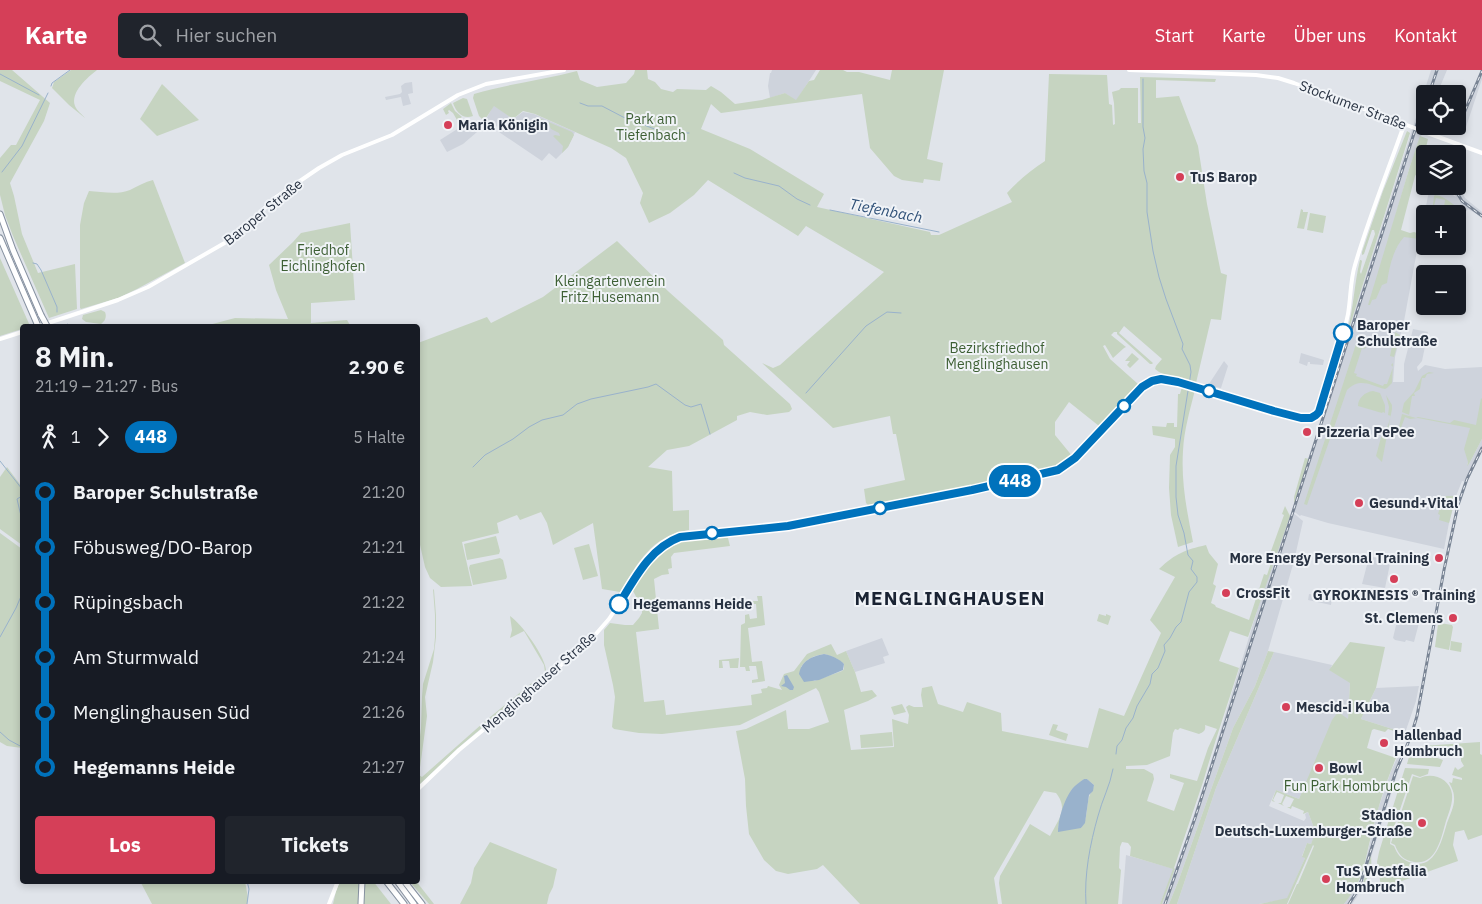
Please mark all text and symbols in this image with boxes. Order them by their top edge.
search box [118,13,468,58]
text: Karte [25,19,88,51]
icon: search [136,21,164,49]
text: Hier suchen [176,23,277,47]
text: Start [1155,24,1194,47]
text: Karte [1222,24,1266,47]
text: Über uns [1294,24,1366,47]
text: Kontakt [1394,24,1457,47]
street label: Stockumer Straße [1297,76,1410,134]
map controls [1416,85,1466,315]
button: locate [1416,85,1466,135]
park label: Park am Tiefenbach [616,110,686,144]
place label: Maria Königin [458,116,548,134]
marker: Maria Königin [442,119,454,131]
button: layers [1416,145,1466,195]
place label: TuS Barop [1190,168,1257,186]
marker: TuS Barop [1174,171,1186,183]
street label: Baroper Straße [220,175,306,249]
water label: Tiefenbach [848,194,924,227]
button: + [1416,205,1466,255]
park label: Friedhof Eichlinghofen [280,241,366,275]
button: − [1416,265,1466,315]
park label: Kleingartenverein Fritz Husemann [555,272,665,306]
place label: Baroper Schulstraße [1357,316,1437,350]
marker: Baroper Schulstraße [1333,323,1353,343]
text: 8 Min. [35,338,115,375]
park label: Bezirksfriedhof Menglinghausen [946,339,1048,373]
text: 2.90 € [349,355,405,379]
text: 21:19 – 21:27 · Bus [35,376,178,396]
unlabelled marker [1202,384,1216,398]
unlabelled marker [1117,399,1131,413]
icon: walk [35,423,63,451]
icon: forward [89,423,117,451]
place label: Pizzeria PePee [1317,423,1415,441]
text: 448 [135,425,167,448]
marker: Pizzeria PePee [1301,426,1313,438]
text: 1 [71,427,81,447]
text: 5 Halte [353,427,405,447]
line badge: 448 [986,465,1044,497]
text: 448 [999,469,1031,492]
text: Baroper Schulstraße [73,480,258,504]
text: 21:20 [362,482,405,502]
place label: Gesund+Vital [1369,494,1458,512]
marker: Gesund+Vital [1353,497,1365,509]
unlabelled marker [873,501,887,515]
unlabelled marker [705,526,719,540]
text: Föbusweg/DO-Barop [73,535,252,559]
text: 21:21 [362,537,405,557]
place label: More Energy Personal Training [1230,549,1429,567]
marker: More Energy Personal Training [1433,552,1445,564]
marker: GYROKINESIS ® Training [1388,573,1400,585]
place label: CrossFit [1236,584,1290,602]
district label: MENGLINGHAUSEN [855,586,1045,610]
place label: GYROKINESIS ® Training [1313,586,1475,604]
marker: CrossFit [1220,587,1232,599]
text: Rüpingsbach [73,590,183,614]
text: 21:22 [362,592,405,612]
marker: Hegemanns Heide [609,594,629,614]
place label: Hegemanns Heide [633,595,753,613]
place label: St. Clemens [1364,609,1443,627]
marker: St. Clemens [1447,612,1459,624]
street label: Menglinghauser Straße [478,627,600,737]
text: Am Sturmwald [73,645,199,669]
text: 21:24 [362,647,405,667]
place label: Mescid-i Kuba [1296,698,1389,716]
text: Menglinghausen Süd [73,700,250,724]
marker: Mescid-i Kuba [1280,701,1292,713]
text: 21:26 [362,702,405,722]
place label: Hallenbad Hombruch [1394,726,1463,760]
marker: Hallenbad Hombruch [1378,737,1390,749]
text: Hegemanns Heide [73,755,235,779]
text: 21:27 [362,757,405,777]
place label: Bowl [1329,759,1362,777]
marker: Bowl [1313,762,1325,774]
park label: Fun Park Hombruch [1284,777,1408,795]
place label: Stadion Deutsch-Luxemburger-Straße [1215,806,1412,840]
button: Los [35,816,215,874]
button: Tickets [225,816,405,874]
marker: Stadion Deutsch-Luxemburger-Straße [1416,817,1428,829]
place label: TuS Westfalia Hombruch [1336,862,1427,896]
marker: TuS Westfalia Hombruch [1320,873,1332,885]

